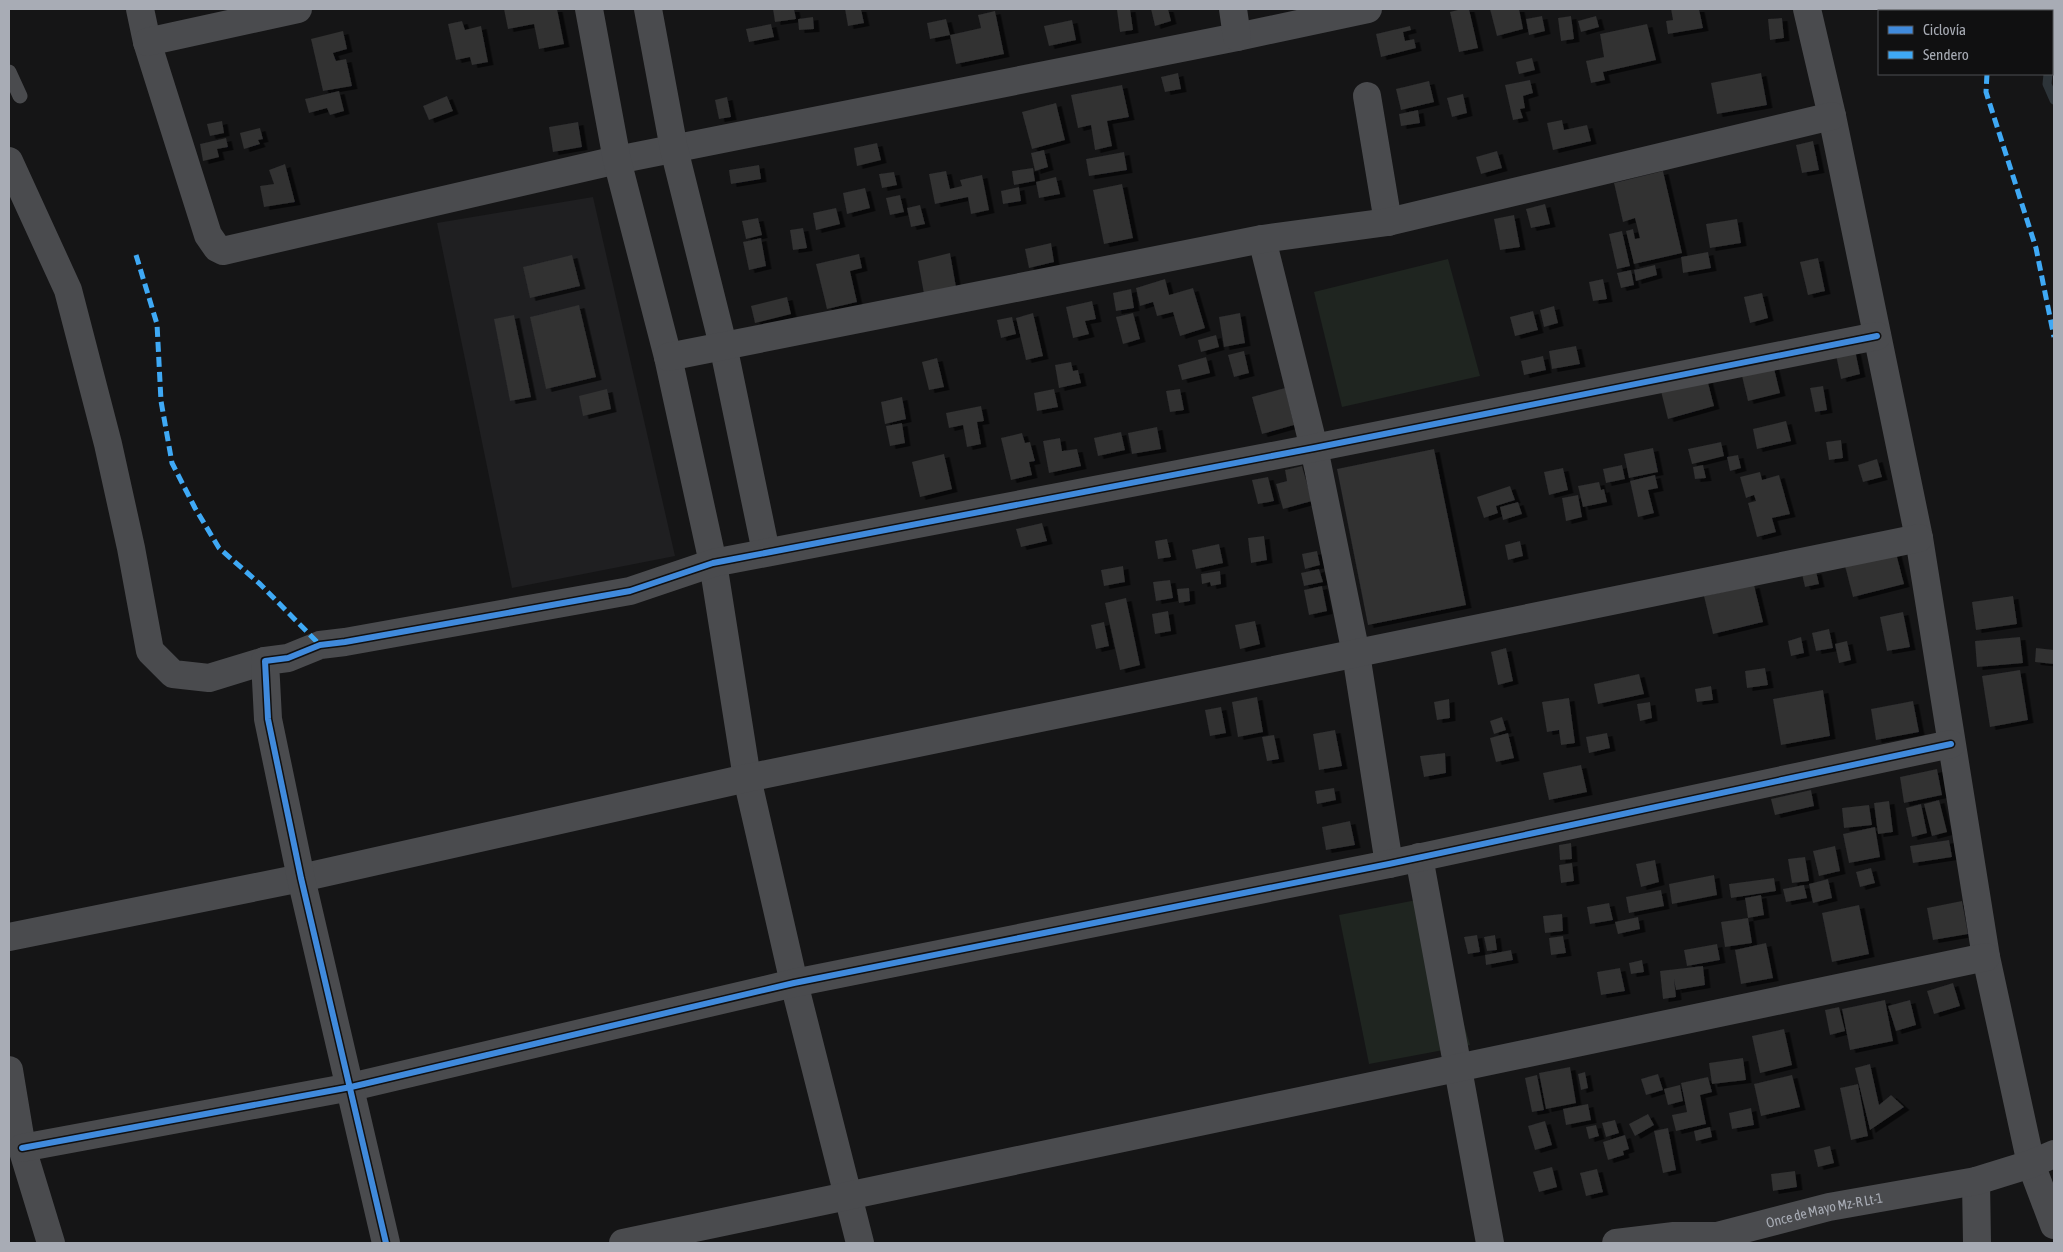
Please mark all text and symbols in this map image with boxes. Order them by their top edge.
legend [1878,10,2053,75]
text: Ciclovía [1923,21,1966,38]
text: Sendero [1923,46,1969,63]
street label: Once de Mayo Mz-R Lt-1 [1764,1190,1884,1231]

